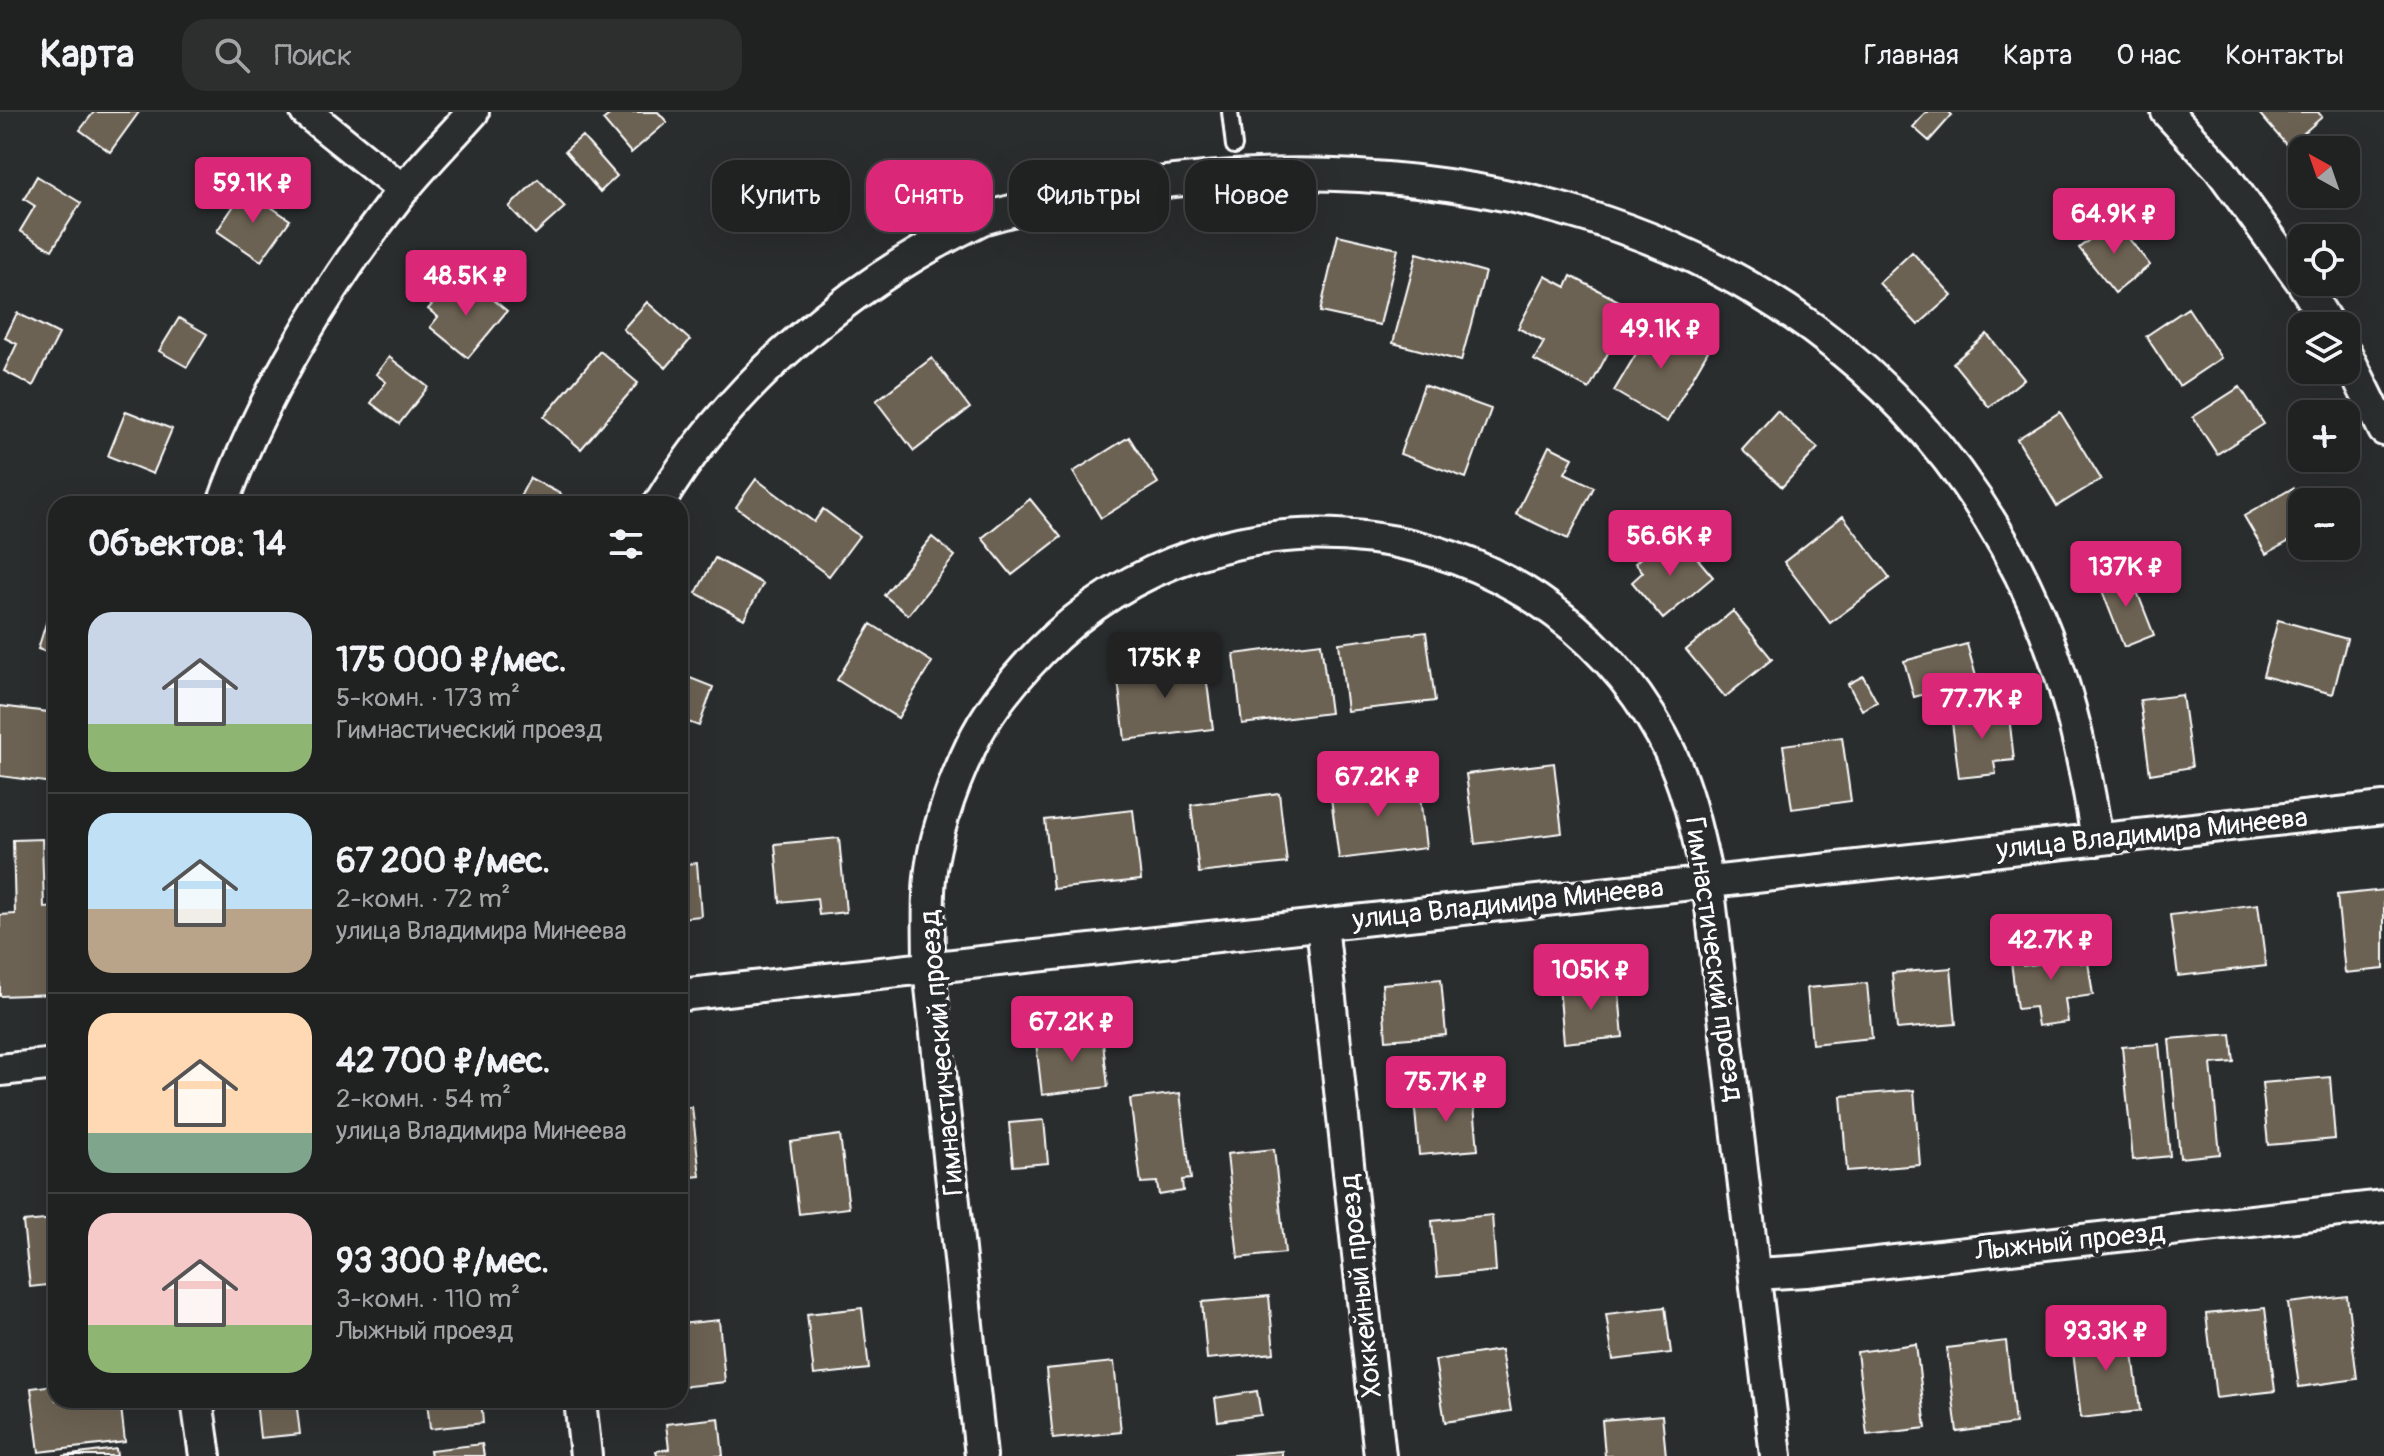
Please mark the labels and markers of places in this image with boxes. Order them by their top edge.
pin: 59.1K ₽ [179,157,327,225]
pin: 64.9K ₽ [2040,188,2188,256]
pin: 48.5K ₽ [392,250,540,318]
pin: 49.1K ₽ [1587,303,1735,371]
pin: 56.6K ₽ [1596,510,1744,578]
pin: 137K ₽ [2061,541,2191,609]
pin: 175K ₽ [1100,632,1230,700]
pin: 77.7K ₽ [1908,673,2056,741]
pin: 67.2K ₽ [1304,751,1452,819]
pin: 42.7K ₽ [1977,914,2125,982]
pin: 105K ₽ [1526,944,1656,1012]
pin: 67.2K ₽ [998,996,1146,1064]
pin: 75.7K ₽ [1372,1056,1520,1124]
pin: 93.3K ₽ [2032,1305,2180,1373]

